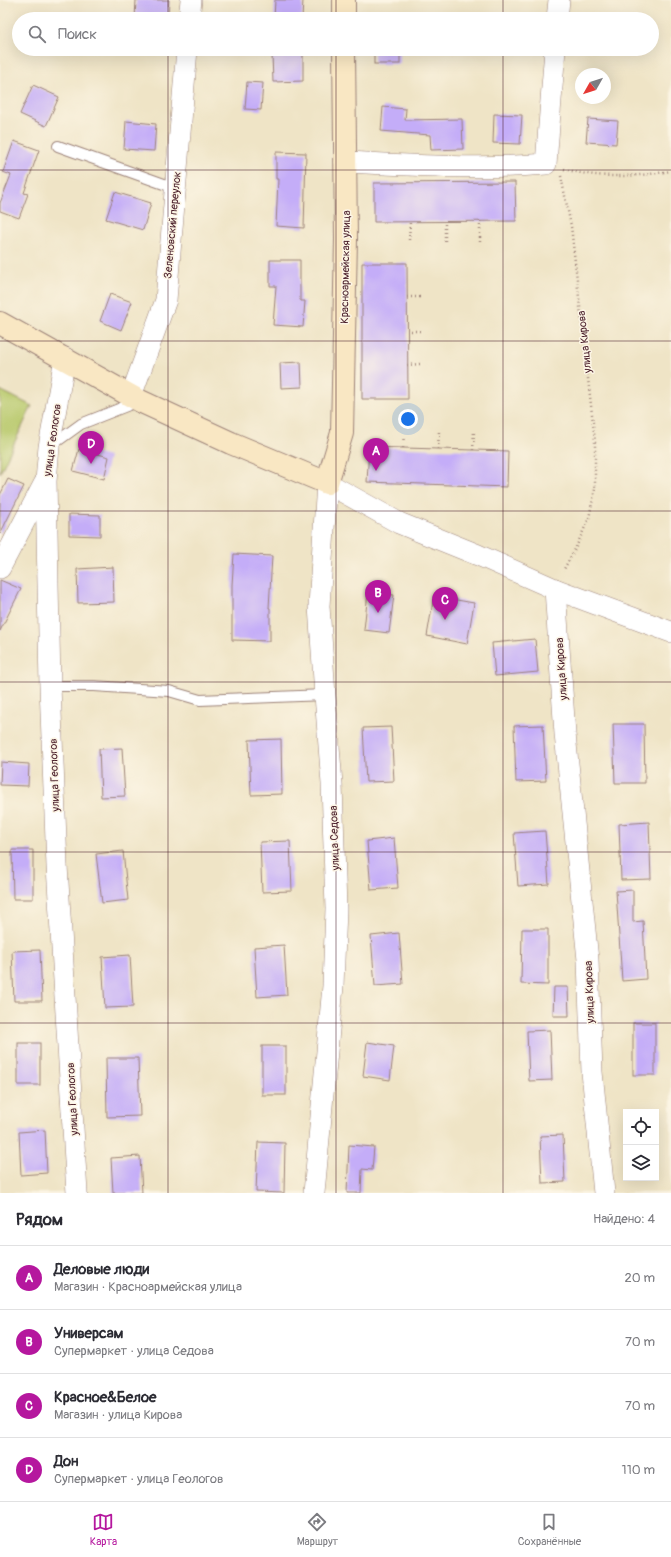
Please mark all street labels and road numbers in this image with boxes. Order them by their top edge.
street label: Зеленовский переулок [161,171,184,279]
street label: Красноармейская улица [338,210,353,324]
street label: улица Кирова [575,310,594,375]
street label: улица Геологов [41,403,64,478]
street label: улица Кирова [553,637,570,702]
street label: улица Геологов [47,738,62,813]
street label: улица Седова [327,805,342,872]
street label: улица Кирова [582,960,597,1025]
street label: улица Геологов [64,1062,81,1137]

